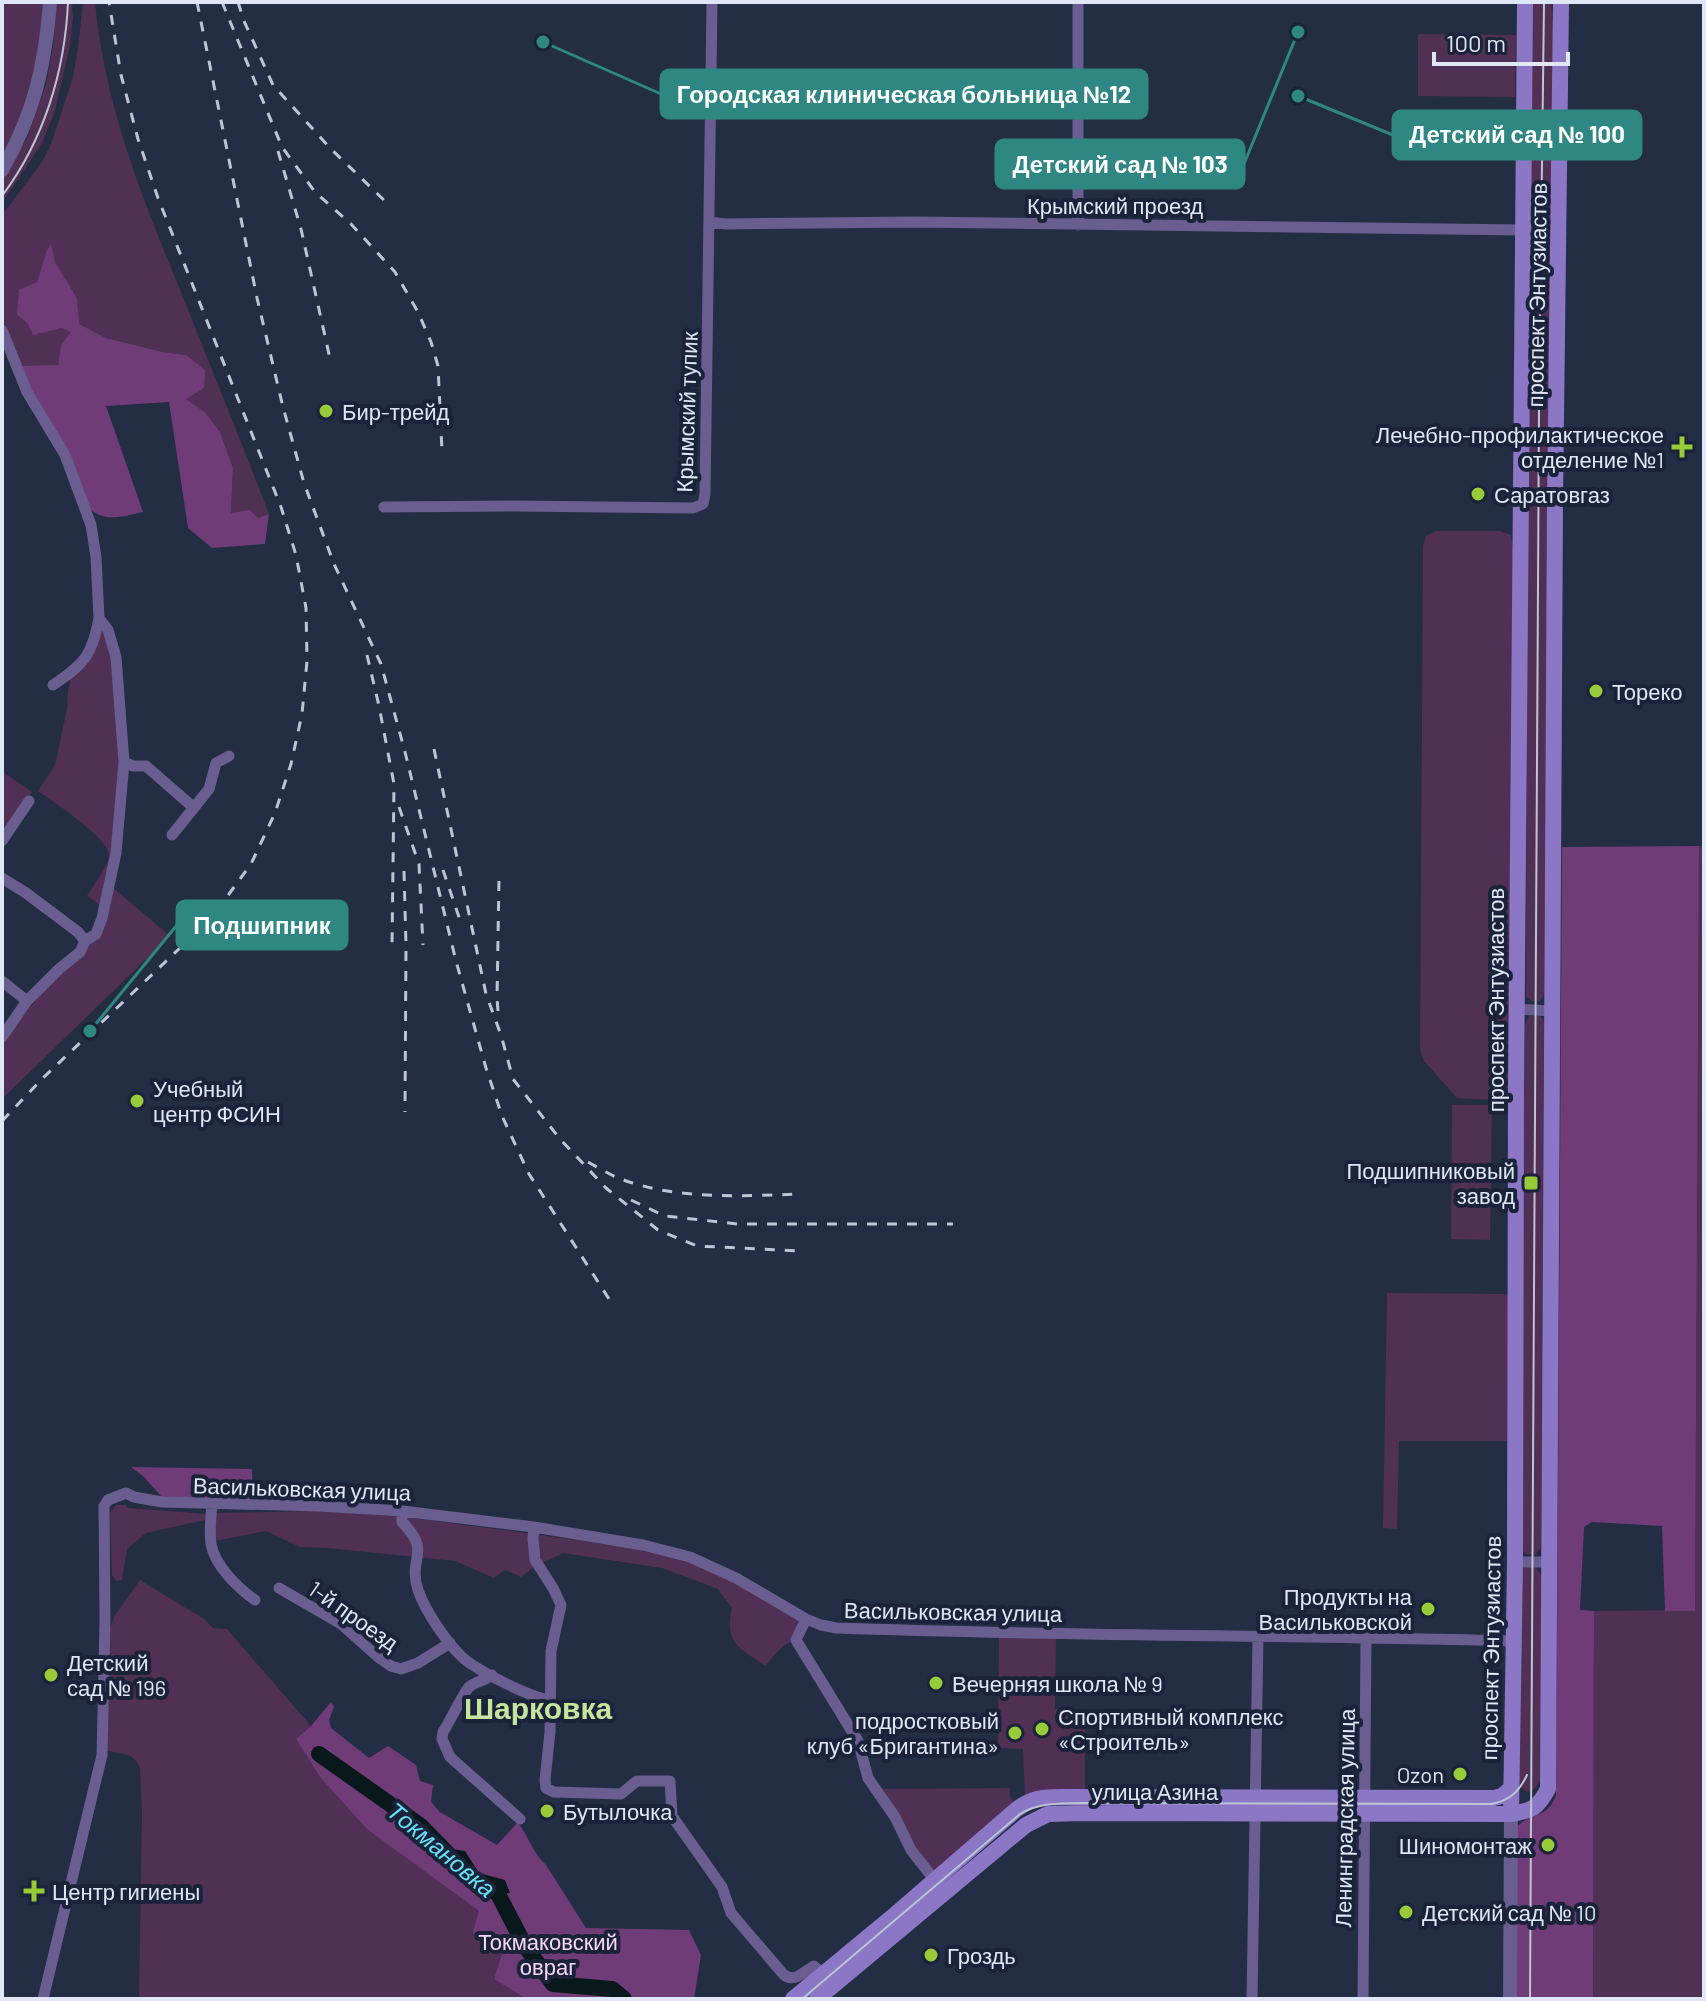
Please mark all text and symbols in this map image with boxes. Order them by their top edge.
scale bar [1434,16,1568,66]
text: 100 m [1446,28,1506,57]
callout: Городская клиническая больница №12 [661,70,1147,118]
text: Городская клиническая больница №12 [677,79,1131,108]
callout: Детский сад № 100 [1393,111,1641,159]
text: Детский сад № 100 [1409,119,1625,148]
callout: Детский сад № 103 [996,140,1244,188]
text: Детский сад № 103 [1012,149,1228,178]
street label: проспект Энтузиастов [1521,183,1552,407]
street label: Крымский проезд [1027,192,1203,219]
street label: Крымский тупик [670,331,703,493]
place label: Бир-трейд [342,398,449,425]
marker: Бир-трейд [317,402,335,420]
place label: Лечебно-профилактическое отделение №1 [1376,421,1664,473]
marker: Лечебно-профилактическое отделение №1 [1671,436,1693,458]
place label: Саратовгаз [1494,481,1610,508]
marker: Саратовгаз [1469,485,1487,503]
place label: Тореко [1612,678,1683,705]
marker: Тореко [1587,682,1605,700]
street label: проспект Энтузиастов [1482,888,1509,1112]
callout: Подшипник [177,901,347,949]
text: Подшипник [193,910,332,939]
place label: Учебный центр ФСИН [153,1075,281,1127]
marker: Учебный центр ФСИН [128,1092,146,1110]
place label: Подшипниковый завод [1346,1157,1515,1209]
marker: Подшипниковый завод [1522,1174,1540,1192]
street label: Васильковская улица [192,1471,412,1506]
street label: проспект Энтузиастов [1475,1536,1506,1760]
street label: 1-й проезд [304,1575,404,1656]
place label: Продукты на Васильковской [1259,1583,1413,1634]
street label: Васильковская улица [844,1596,1063,1627]
marker: Продукты на Васильковской [1419,1600,1437,1618]
place label: Детский сад № 196 [67,1649,166,1701]
marker: Детский сад № 196 [42,1666,60,1684]
place label: Вечерняя школа № 9 [952,1670,1163,1697]
marker: Вечерняя школа № 9 [927,1674,945,1692]
district label: Шарковка [464,1689,612,1725]
place label: Спортивный комплекс «Строитель» [1058,1703,1284,1755]
place label: подростковый клуб «Бригантина» [807,1707,999,1759]
street label: Ленинградская улица [1329,1708,1360,1928]
marker: Спортивный комплекс «Строитель» [1033,1720,1051,1738]
marker: подростковый клуб «Бригантина» [1006,1724,1024,1742]
place label: Ozon [1397,1761,1444,1787]
marker: Ozon [1451,1765,1469,1783]
street label: улица Азина [1092,1778,1219,1805]
water label: Токмановка [382,1795,502,1903]
place label: Бутылочка [563,1798,673,1825]
marker: Бутылочка [538,1802,556,1820]
place label: Шиномонтаж [1399,1832,1532,1858]
marker: Шиномонтаж [1539,1836,1557,1854]
place label: Центр гигиены [52,1878,200,1905]
marker: Центр гигиены [23,1880,45,1902]
place label: Детский сад № 10 [1422,1899,1596,1926]
marker: Детский сад № 10 [1397,1903,1415,1921]
park label: Токмаковский овраг [478,1928,618,1980]
place label: Гроздь [947,1942,1016,1969]
marker: Гроздь [922,1946,940,1964]

